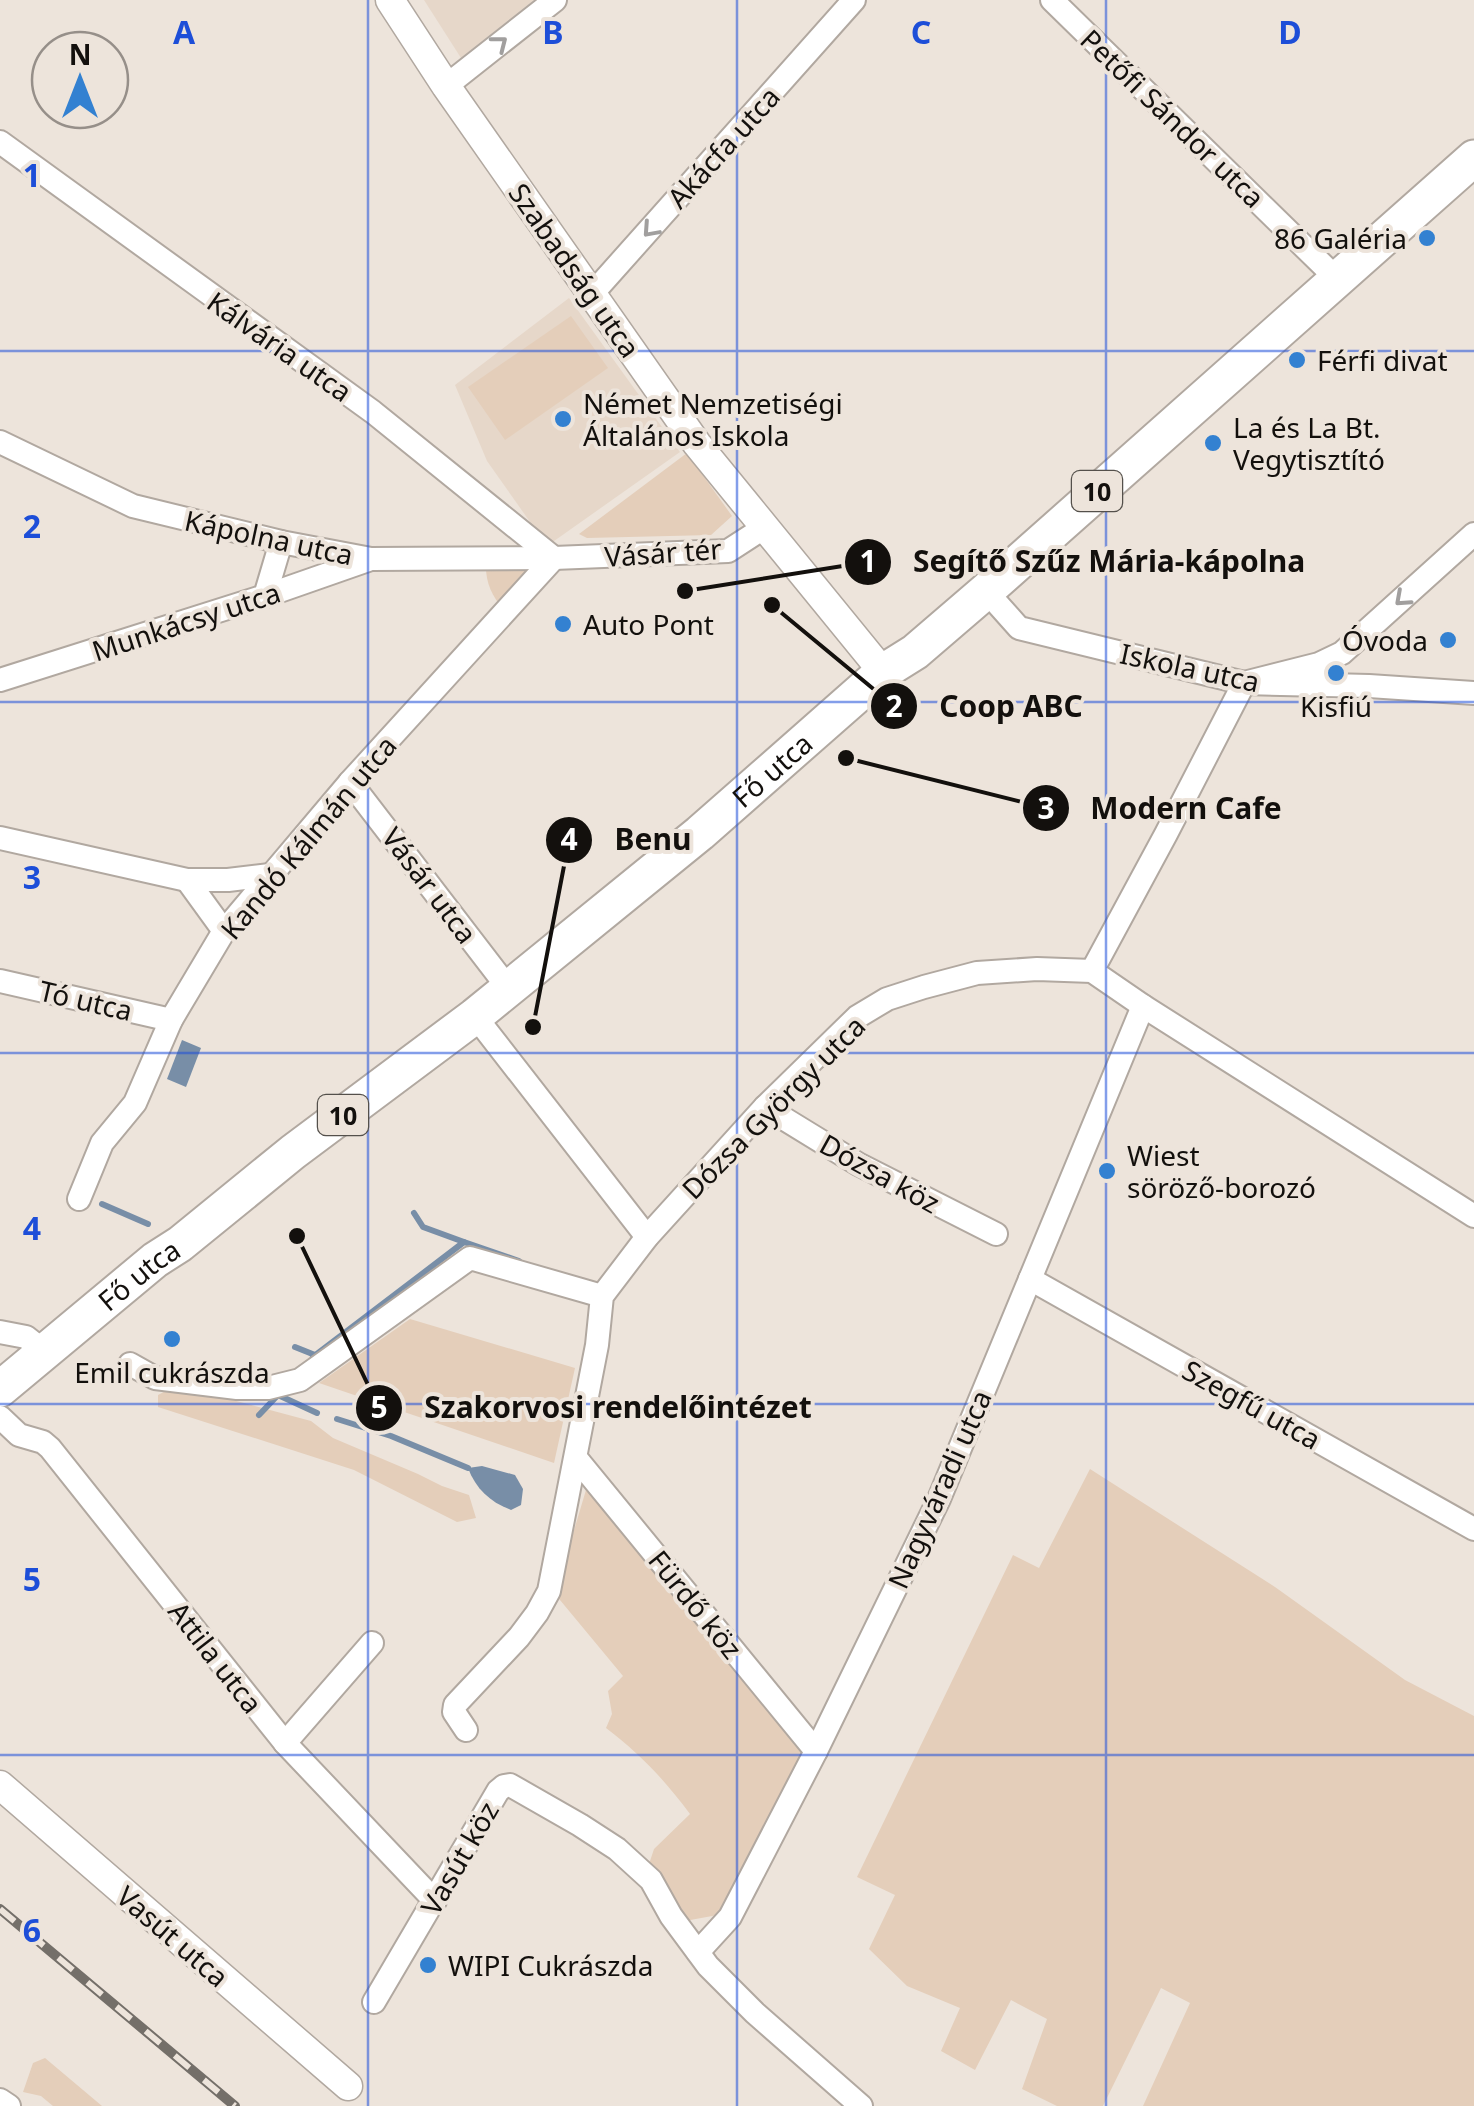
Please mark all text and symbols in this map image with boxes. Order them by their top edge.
text: A [173,10,196,53]
text: B [542,10,564,53]
text: C [911,10,931,53]
text: D [1278,10,1302,53]
street label: Petőfi Sándor utca [1073,20,1273,216]
north arrow [30,30,130,130]
text: N [69,35,91,73]
one-way arrow [489,37,507,55]
street label: Akácfa utca [658,78,788,216]
text: 1 [23,153,41,196]
street label: Szabadság utca [501,175,649,365]
one-way arrow [644,218,662,237]
place label: 86 Galéria [1274,219,1407,257]
marker: 86 Galéria [1416,227,1438,249]
street label: Kálvária utca [200,282,360,410]
place label: Férfi divat [1317,341,1448,379]
marker: Férfi divat [1286,349,1308,371]
place label: Német Nemzetiségi Általános Iskola [583,384,843,454]
marker: Német Nemzetiségi Általános Iskola [552,408,574,430]
place label: La és La Bt. Vegytisztító [1233,408,1385,478]
marker: La és La Bt. Vegytisztító [1202,432,1224,454]
road number: 10 [1072,471,1122,511]
street label: Kápolna utca [181,501,357,573]
text: 2 [23,504,41,547]
street label: Vásár tér [603,529,723,575]
callout: Segítő Szűz Mária-kápolna [843,532,1325,592]
text: 1 [859,540,877,581]
text: Segítő Szűz Mária-kápolna [913,540,1305,581]
street label: Munkácsy utca [87,573,285,669]
one-way arrow [1395,588,1414,606]
place label: Auto Pont [583,605,714,643]
marker: Auto Pont [552,613,574,635]
place label: Óvoda [1342,621,1428,659]
marker: Óvoda [1437,629,1459,651]
street label: Iskola utca [1117,634,1263,700]
marker: Kisfiú [1325,662,1347,684]
callout: Coop ABC [869,676,1103,736]
text: 2 [885,685,903,726]
text: Coop ABC [939,685,1083,726]
place label: Kisfiú [1300,687,1372,725]
street label: Fő utca [724,724,820,816]
street label: Kandó Kálmán utca [211,727,405,947]
callout: Modern Cafe [1021,778,1302,838]
text: 3 [1037,787,1055,828]
text: Modern Cafe [1090,787,1282,828]
callout: Benu [544,810,711,870]
text: 4 [560,818,578,859]
text: Benu [615,818,691,859]
street label: Vásár utca [374,819,486,951]
text: 3 [23,855,41,898]
street label: Tó utca [36,971,136,1029]
street label: Dózsa György utca [673,1007,873,1207]
road number: 10 [318,1095,368,1135]
street label: Dózsa köz [813,1125,947,1221]
place label: Wiest söröző-borozó [1127,1136,1316,1206]
marker: Wiest söröző-borozó [1096,1160,1118,1182]
text: 4 [23,1206,41,1249]
street label: Fő utca [90,1230,187,1319]
marker: Emil cukrászda [161,1328,183,1350]
street label: Szegfű utca [1176,1350,1328,1458]
place label: Emil cukrászda [74,1353,270,1391]
callout: Szakorvosi rendelőintézet [354,1378,831,1438]
street label: Nagyváradi utca [878,1384,1000,1594]
text: 5 [370,1386,388,1427]
text: Szakorvosi rendelőintézet [424,1386,812,1427]
street label: Fürdő köz [641,1542,751,1666]
text: 5 [23,1557,41,1600]
street label: Attila utca [160,1593,272,1721]
street label: Vasút köz [411,1794,507,1922]
street label: Vasút utca [109,1877,237,1995]
text: 6 [23,1908,41,1951]
place label: WIPI Cukrászda [448,1946,653,1984]
marker: WIPI Cukrászda [417,1954,439,1976]

